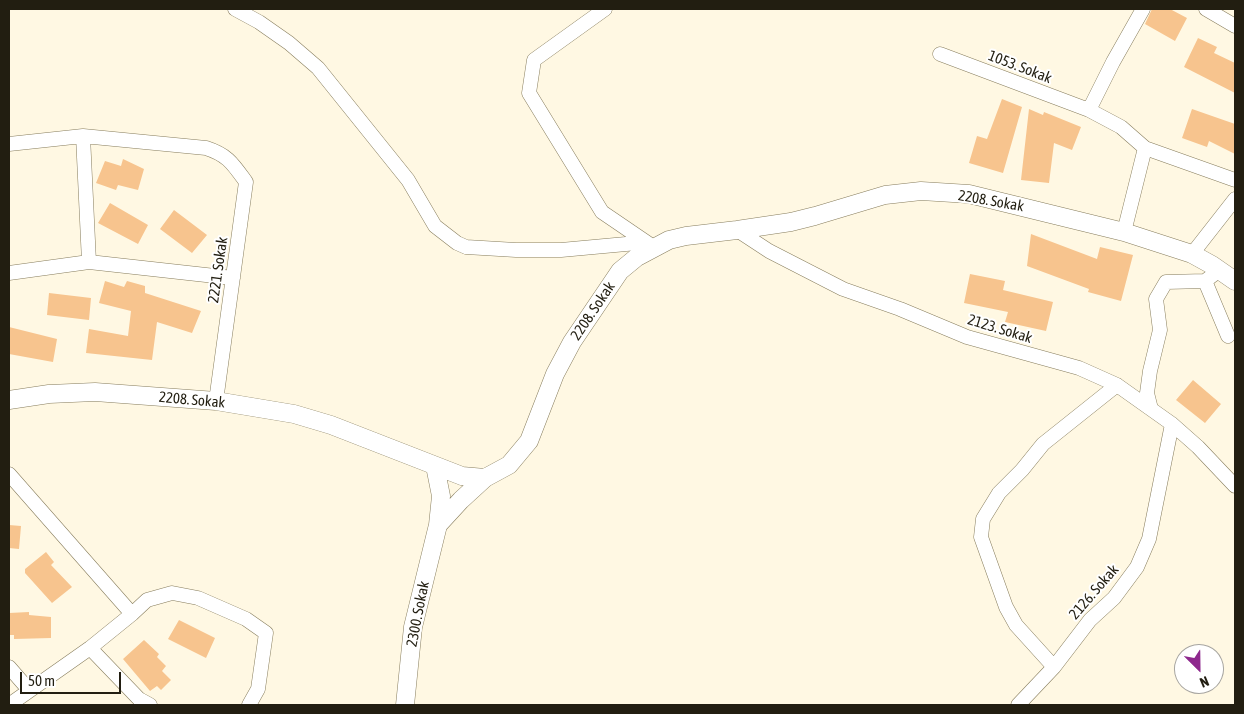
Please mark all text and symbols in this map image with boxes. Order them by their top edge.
street label: 1053. Sokak [986,47,1054,87]
street label: 2208. Sokak [957,186,1025,216]
street label: 2221. Sokak [204,236,232,304]
street label: 2208. Sokak [567,278,619,344]
street label: 2123. Sokak [966,311,1034,347]
street label: 2208. Sokak [158,388,226,412]
street label: 2126. Sokak [1065,561,1123,623]
street label: 2300. Sokak [403,580,433,648]
north arrow [1174,644,1224,694]
scale bar [22,662,124,694]
text: 50 m [28,672,55,689]
text: N [1198,673,1211,691]

